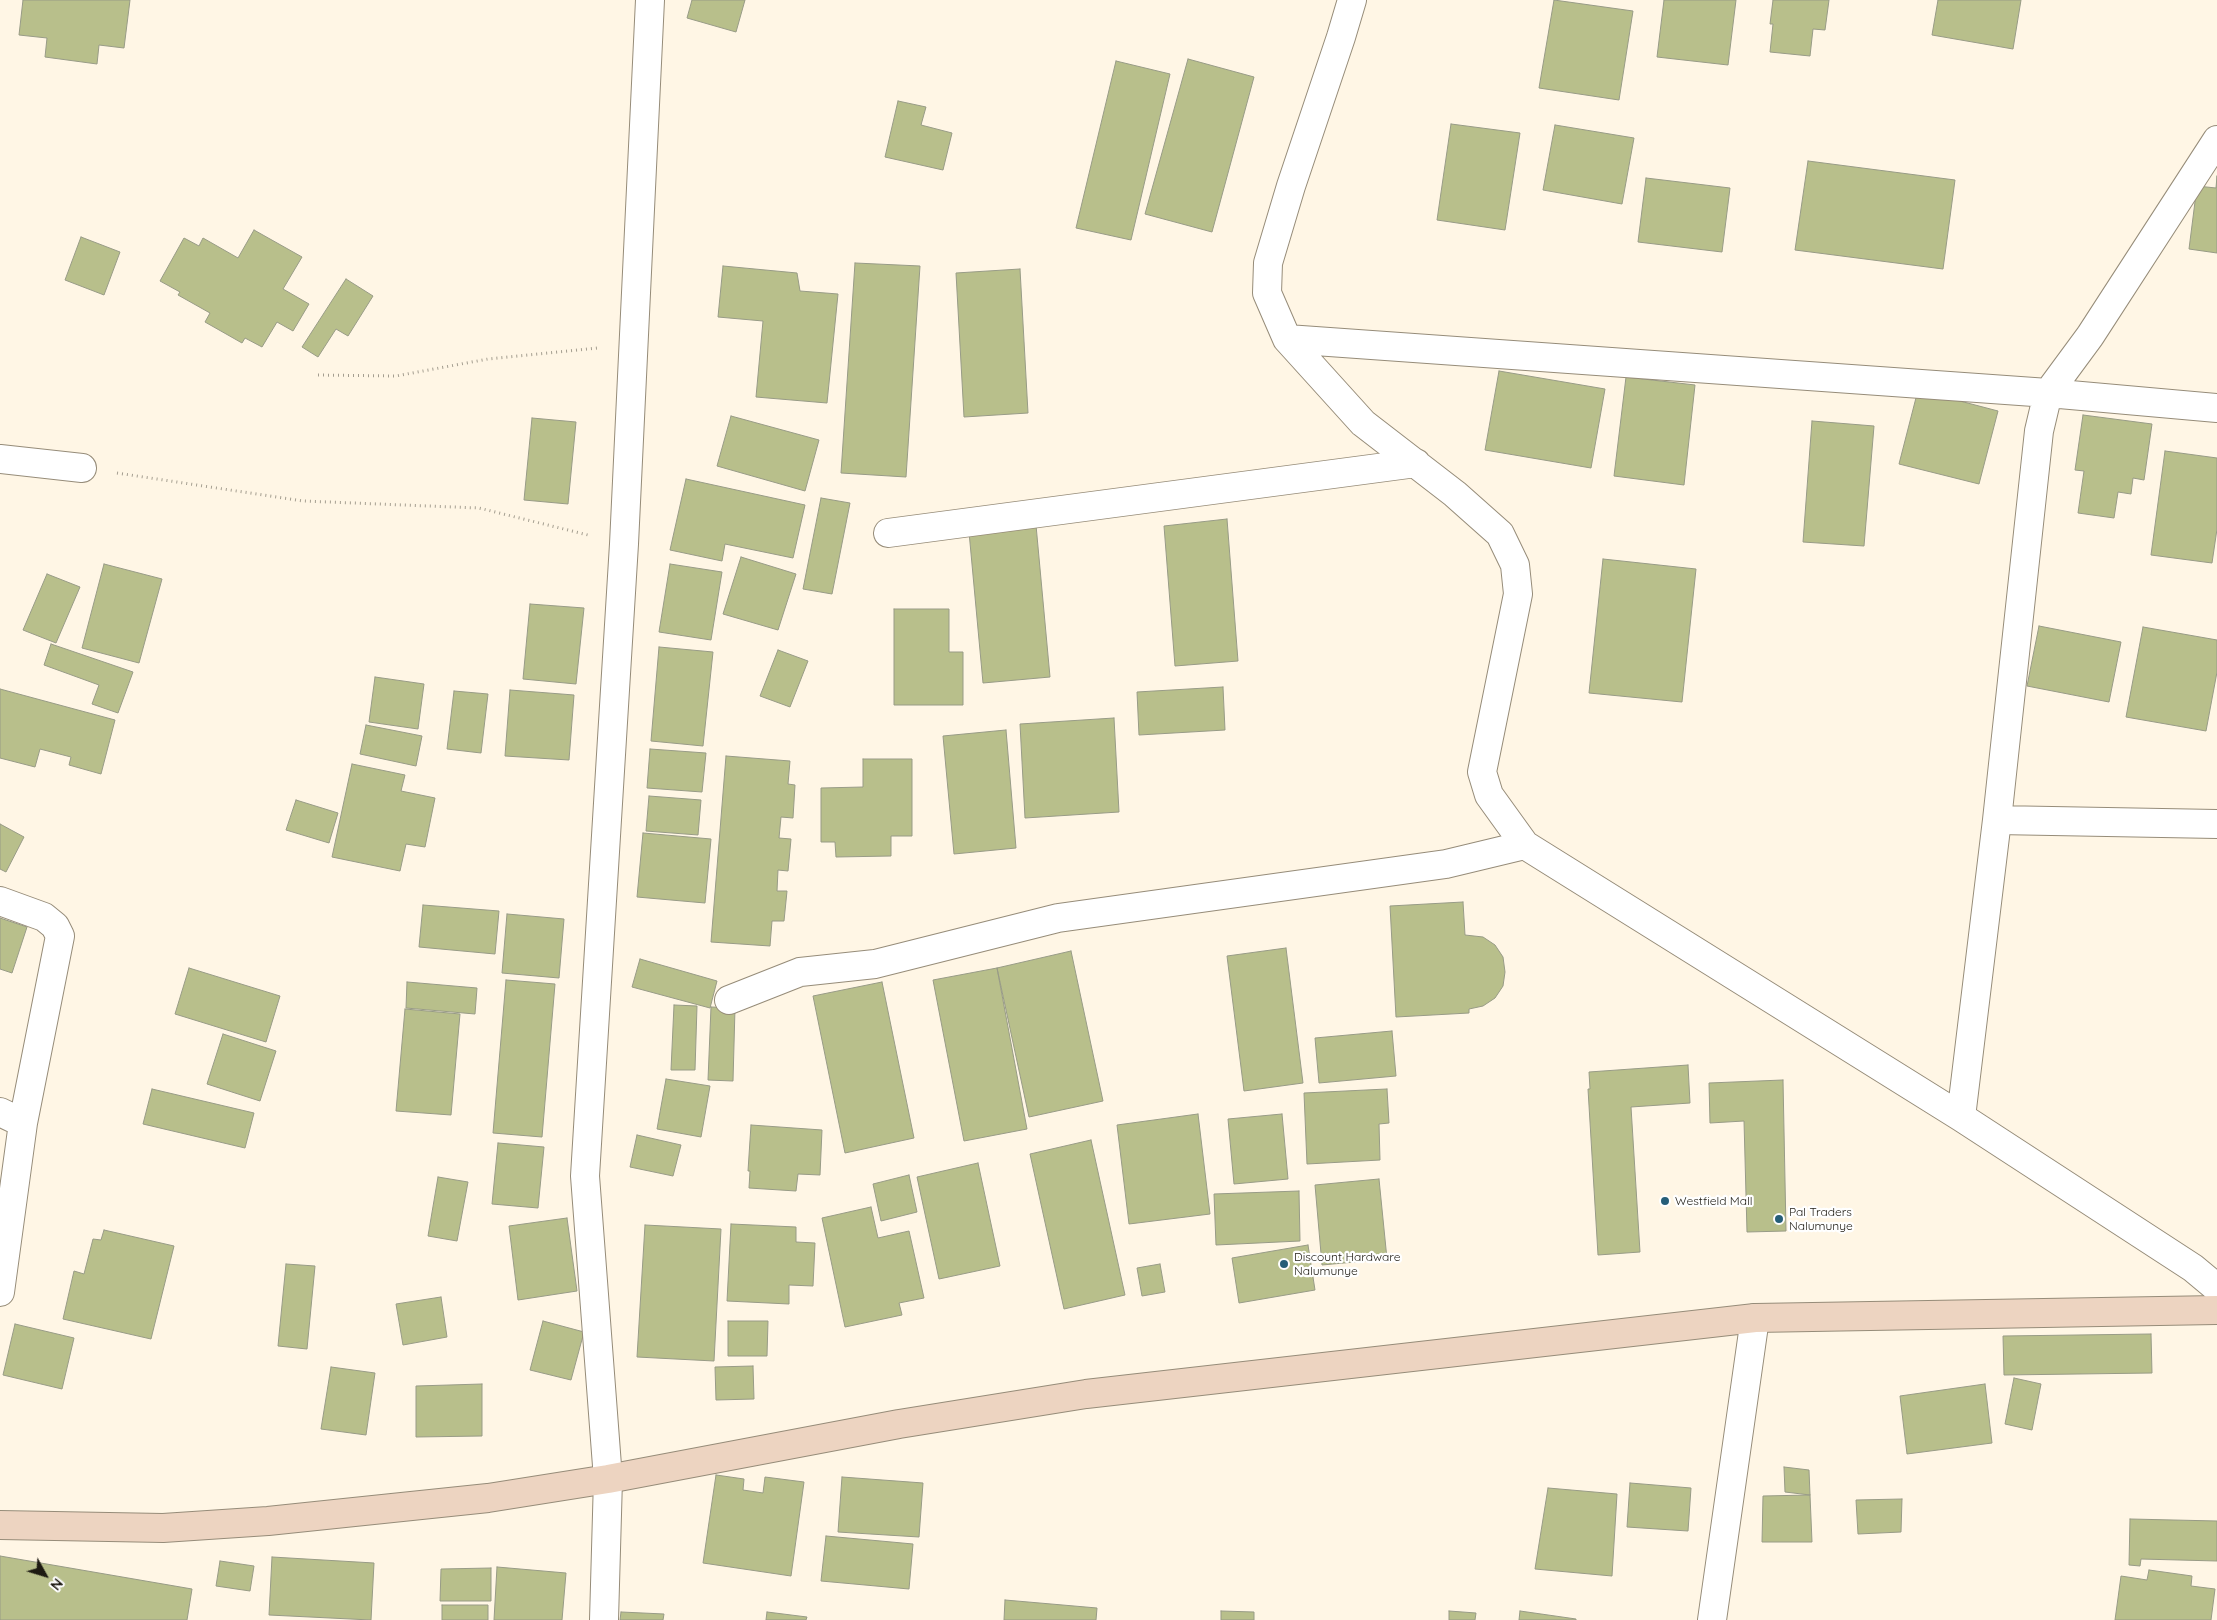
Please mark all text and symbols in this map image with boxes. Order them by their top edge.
place label: Westfield Mall [1675,1194,1752,1208]
marker: Westfield Mall [1659,1195,1671,1207]
place label: Pal Traders Nalumunye [1789,1205,1853,1233]
marker: Pal Traders Nalumunye [1773,1213,1785,1225]
place label: Discount Hardware Nalumunye [1294,1250,1400,1278]
marker: Discount Hardware Nalumunye [1278,1258,1290,1270]
north arrow [20,1550,70,1600]
text: N [46,1575,67,1594]

